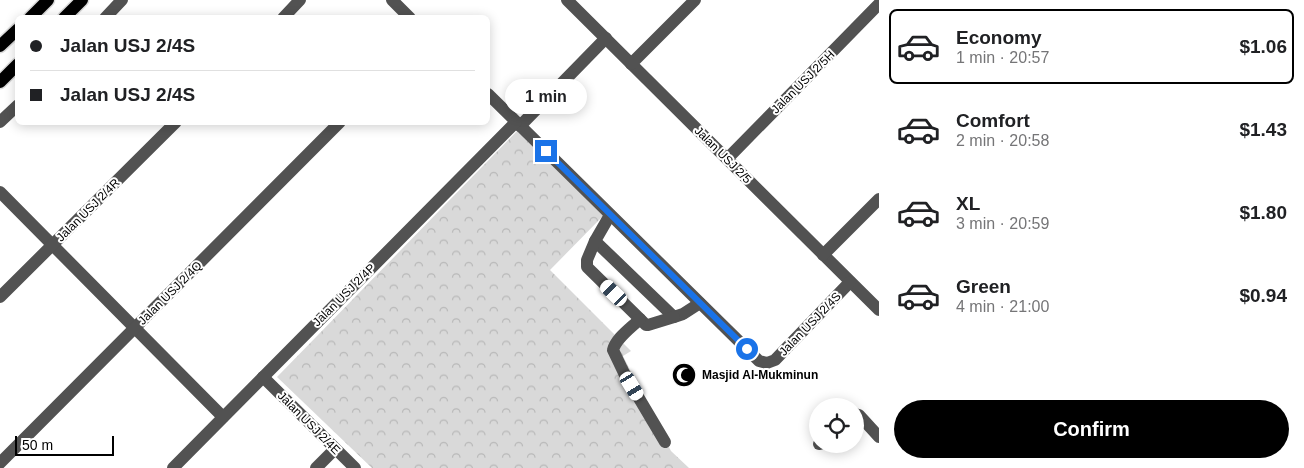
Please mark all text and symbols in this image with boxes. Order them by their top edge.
icon: car [896,24,941,69]
text: Economy [956,27,1042,48]
text: Jalan USJ 2/4S [60,35,195,56]
text: $1.06 [1239,36,1287,57]
street label: Jalan USJ 2/5H [769,48,837,116]
text: 1 min · 20:57 [956,49,1049,66]
callout: 1 min [505,78,587,114]
text: Jalan USJ 2/4S [60,84,195,105]
text: 1 min [525,88,567,105]
icon: car [896,107,941,152]
text: Comfort [956,110,1030,131]
text: $1.43 [1239,119,1287,140]
street label: Jalan USJ 2/5 [692,124,755,187]
text: 2 min · 20:58 [956,132,1049,149]
route end [535,140,557,162]
street label: Jalan USJ 2/4R [54,175,123,244]
icon: car [896,190,941,235]
text: XL [956,193,980,214]
text: $1.80 [1239,202,1287,223]
text: 3 min · 20:59 [956,215,1049,232]
street label: Jalan USJ 2/4Q [135,258,205,328]
street label: Jalan USJ 2/4P [310,261,378,329]
icon: car [896,273,941,318]
text: Green [956,276,1011,297]
car [597,277,630,309]
text: $0.94 [1239,285,1287,306]
street label: Jalan USJ 2/4S [776,289,844,359]
text: 4 min · 21:00 [956,298,1049,315]
route start [736,338,758,360]
mosque icon: Masjid Al-Mukminun [671,362,697,388]
place label: Masjid Al-Mukminun [702,368,818,382]
car [617,369,646,403]
street label: Jalan USJ 2/4E [275,389,343,457]
map controls [809,398,864,453]
button: locate [809,398,864,453]
button: Confirm [894,400,1289,458]
scale bar [15,433,114,456]
text: 50 m [22,437,53,453]

